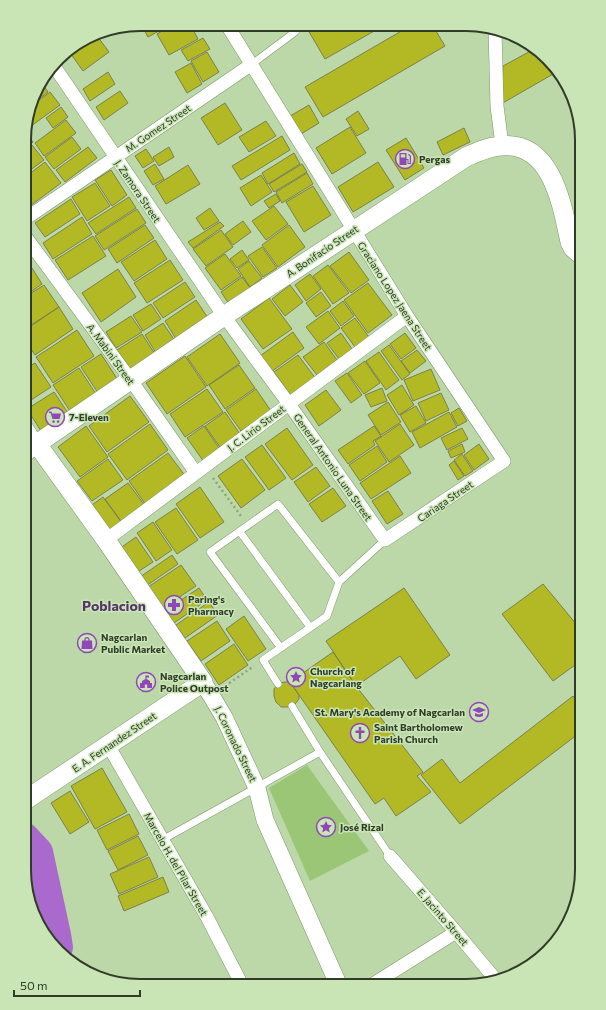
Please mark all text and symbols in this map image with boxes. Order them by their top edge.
street label: M. Gomez Street [123,102,193,154]
fuel station icon: Pergas [394,148,416,170]
place label: Pergas [419,153,450,165]
street label: J. Zamora Street [113,157,163,225]
street label: A. Bonifacio Street [284,222,360,280]
street label: Graciano Lopez Jaena Street [355,239,435,353]
street label: A. Mabini Street [85,321,137,387]
street label: J. C. Lirio Street [225,402,287,454]
supermarket icon: 7-Eleven [44,406,66,428]
place label: 7-Eleven [69,411,109,423]
street label: General Antonio Luna Street [291,411,375,523]
street label: Cariaga Street [415,478,475,524]
place label: Paring's Pharmacy [188,593,235,617]
pharmacy icon: Paring's Pharmacy [163,594,185,616]
district label: Poblacion [82,597,146,614]
place label: Nagcarlan Public Market [101,631,165,655]
shop icon: Nagcarlan Public Market [76,632,98,654]
place label: Church of Nagcarlang [310,665,362,689]
place icon: Church of Nagcarlang [285,666,307,688]
place label: Nagcarlan Police Outpost [160,670,229,694]
public building icon: Nagcarlan Police Outpost [135,671,157,693]
school or university icon: St. Mary's Academy of Nagcarlan [468,701,490,723]
street label: J. Coronado Street [212,704,260,784]
place label: St. Mary's Academy of Nagcarlan [315,706,465,718]
street label: E. A. Fernandez Street [70,709,158,775]
place label: Saint Bartholomew Parish Church [374,721,464,745]
church icon: Saint Bartholomew Parish Church [349,722,371,744]
street label: Marcelo H. del Pilar Street [141,810,211,918]
place icon: José Rizal [315,816,337,838]
place label: José Rizal [340,821,384,833]
street label: E. Jacinto Street [415,886,471,948]
scale bar [14,972,140,998]
text: 50 m [20,978,48,992]

